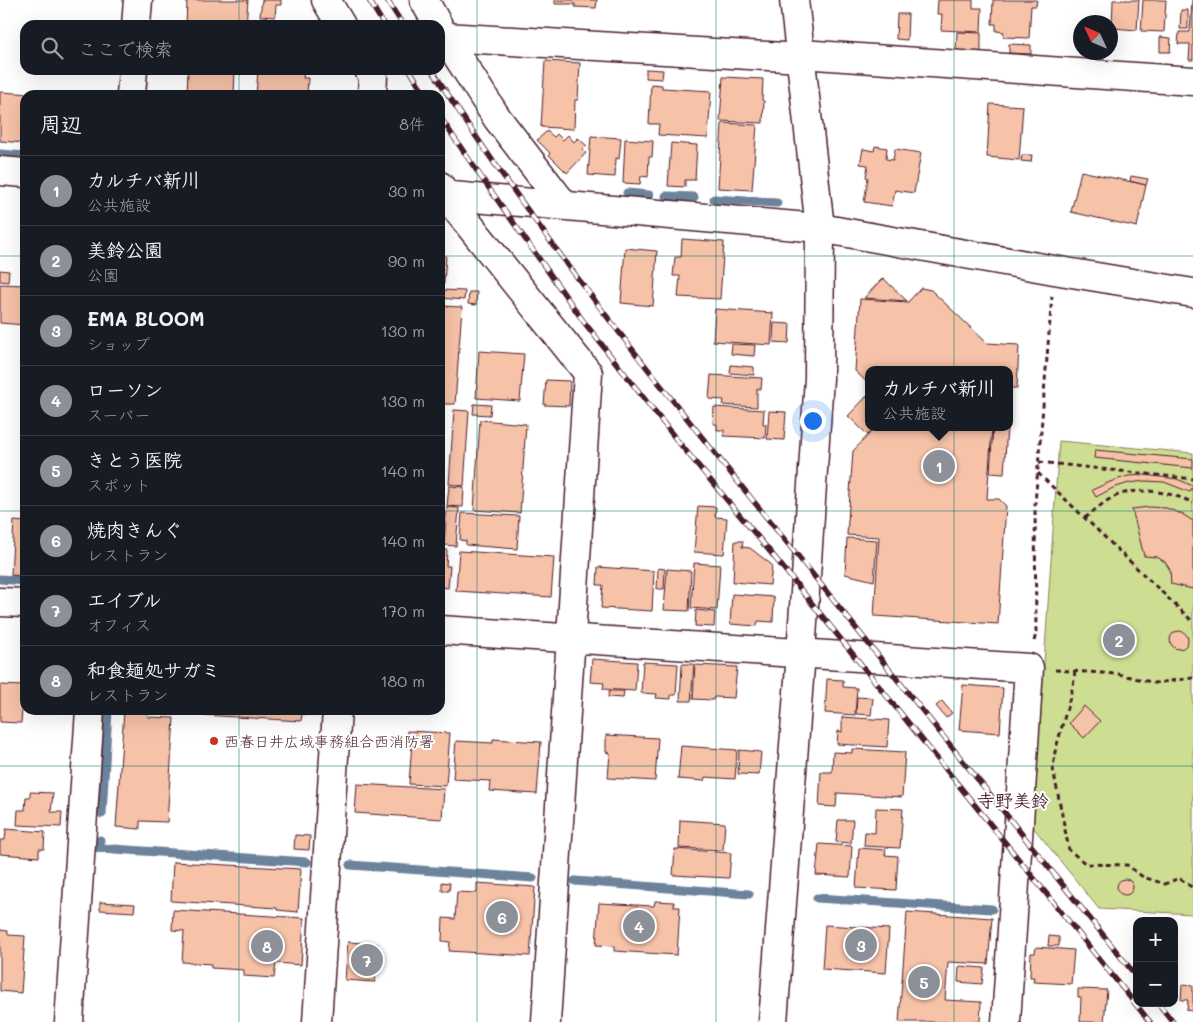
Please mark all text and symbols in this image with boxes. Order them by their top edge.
north arrow [1073,15,1118,60]
search box [20,20,445,75]
icon: search [38,34,66,62]
text: ここで検索 [78,36,173,61]
text: 周辺 [40,110,82,137]
text: 8件 [399,113,425,134]
text: カルチバ新川 [87,167,201,192]
text: 1 [52,180,60,201]
text: 30 m [388,180,425,201]
text: 公共施設 [87,194,151,215]
text: 美鈴公園 [87,237,163,262]
text: 2 [52,250,60,271]
text: 90 m [388,250,425,271]
text: 公園 [87,264,119,285]
text: EMA BLOOM [87,306,205,331]
text: 3 [51,320,61,341]
text: 130 m [381,320,425,341]
text: ショップ [87,333,150,354]
popup [865,366,1013,431]
text: カルチバ新川 [882,375,996,400]
text: ローソン [87,377,163,402]
text: 4 [51,390,61,411]
text: 130 m [381,390,425,411]
text: 公共施設 [882,402,946,423]
text: スーパー [87,404,150,425]
your location [800,408,826,434]
text: きとう医院 [87,447,182,472]
pin: 1 [923,447,955,485]
text: 5 [51,460,61,481]
text: 140 m [381,460,425,481]
text: スポット [87,474,151,495]
text: 焼肉きんぐ [87,517,182,542]
text: 6 [51,530,61,551]
text: 140 m [381,530,425,551]
text: レストラン [87,544,168,565]
text: エイブル [87,587,162,612]
text: 7 [52,600,60,621]
text: 170 m [381,600,425,621]
text: オフィス [87,614,151,635]
pin: 2 [1103,621,1135,659]
text: 和食麺処サガミ [87,657,220,682]
text: 8 [51,670,61,691]
text: 180 m [380,670,425,691]
text: レストラン [87,684,168,705]
place label: 西春日井広域事務組合西消防署 [224,731,434,751]
marker: 西春日井広域事務組合西消防署 [208,735,220,747]
district label: 寺野美鈴 [977,788,1049,812]
pin: 6 [486,898,518,936]
pin: 4 [623,907,655,945]
map controls [1133,917,1178,1007]
button: + [1133,917,1178,962]
pin: 3 [845,926,877,964]
pin: 8 [251,927,283,965]
pin: 7 [351,941,383,979]
button: − [1133,962,1178,1007]
pin: 5 [908,963,940,1001]

